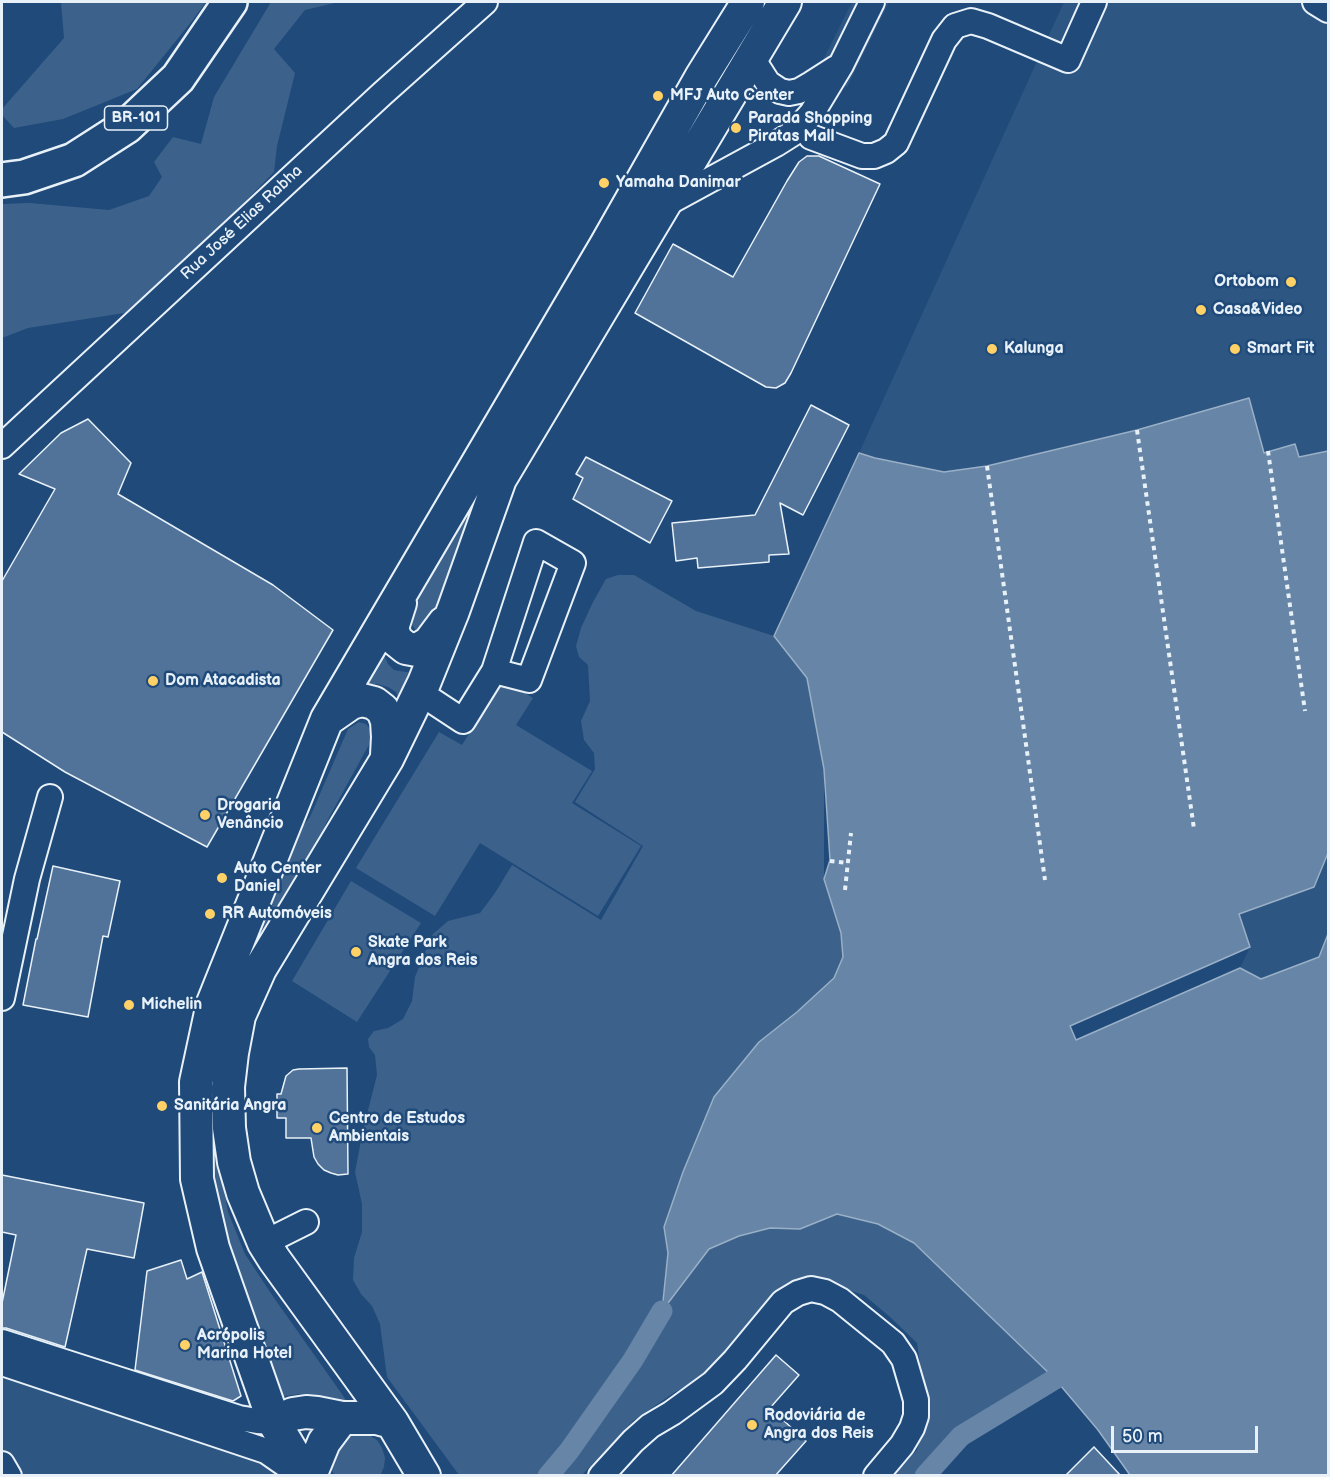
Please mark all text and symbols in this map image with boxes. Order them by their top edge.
place label: MFJ Auto Center [670,86,794,106]
marker: MFJ Auto Center [651,89,665,103]
road number: BR-101 [104,106,168,130]
place label: Parada Shopping Piratas Mall [748,109,872,147]
marker: Parada Shopping Piratas Mall [729,121,743,135]
street label: Rua José Elias Rabha [177,162,307,284]
place label: Yamaha Danimar [616,173,741,193]
marker: Yamaha Danimar [597,176,611,190]
place label: Ortobom [1214,272,1279,292]
marker: Ortobom [1284,275,1298,289]
place label: Casa&Video [1213,300,1302,320]
marker: Casa&Video [1194,303,1208,317]
place label: Kalunga [1004,339,1064,359]
place label: Smart Fit [1247,339,1314,359]
marker: Kalunga [985,342,999,356]
marker: Smart Fit [1228,342,1242,356]
place label: Dom Atacadista [165,671,281,691]
marker: Dom Atacadista [146,674,160,688]
place label: Drogaria Venâncio [217,796,284,834]
marker: Drogaria Venâncio [198,808,212,822]
place label: Auto Center Daniel [234,859,321,897]
marker: Auto Center Daniel [215,871,229,885]
place label: RR Automóveis [222,904,332,924]
marker: RR Automóveis [203,907,217,921]
place label: Skate Park Angra dos Reis [368,933,478,971]
marker: Skate Park Angra dos Reis [349,945,363,959]
place label: Michelin [141,995,202,1015]
marker: Michelin [122,998,136,1012]
place label: Sanitária Angra [174,1096,287,1116]
marker: Sanitária Angra [155,1099,169,1113]
place label: Centro de Estudos Ambientais [329,1109,465,1147]
marker: Centro de Estudos Ambientais [310,1121,324,1135]
place label: Acrópolis Marina Hotel [197,1326,292,1364]
marker: Acrópolis Marina Hotel [178,1338,192,1352]
place label: Rodoviária de Angra dos Reis [764,1406,874,1444]
scale bar [1114,1414,1261,1452]
marker: Rodoviária de Angra dos Reis [745,1418,759,1432]
text: 50 m [1122,1426,1163,1447]

